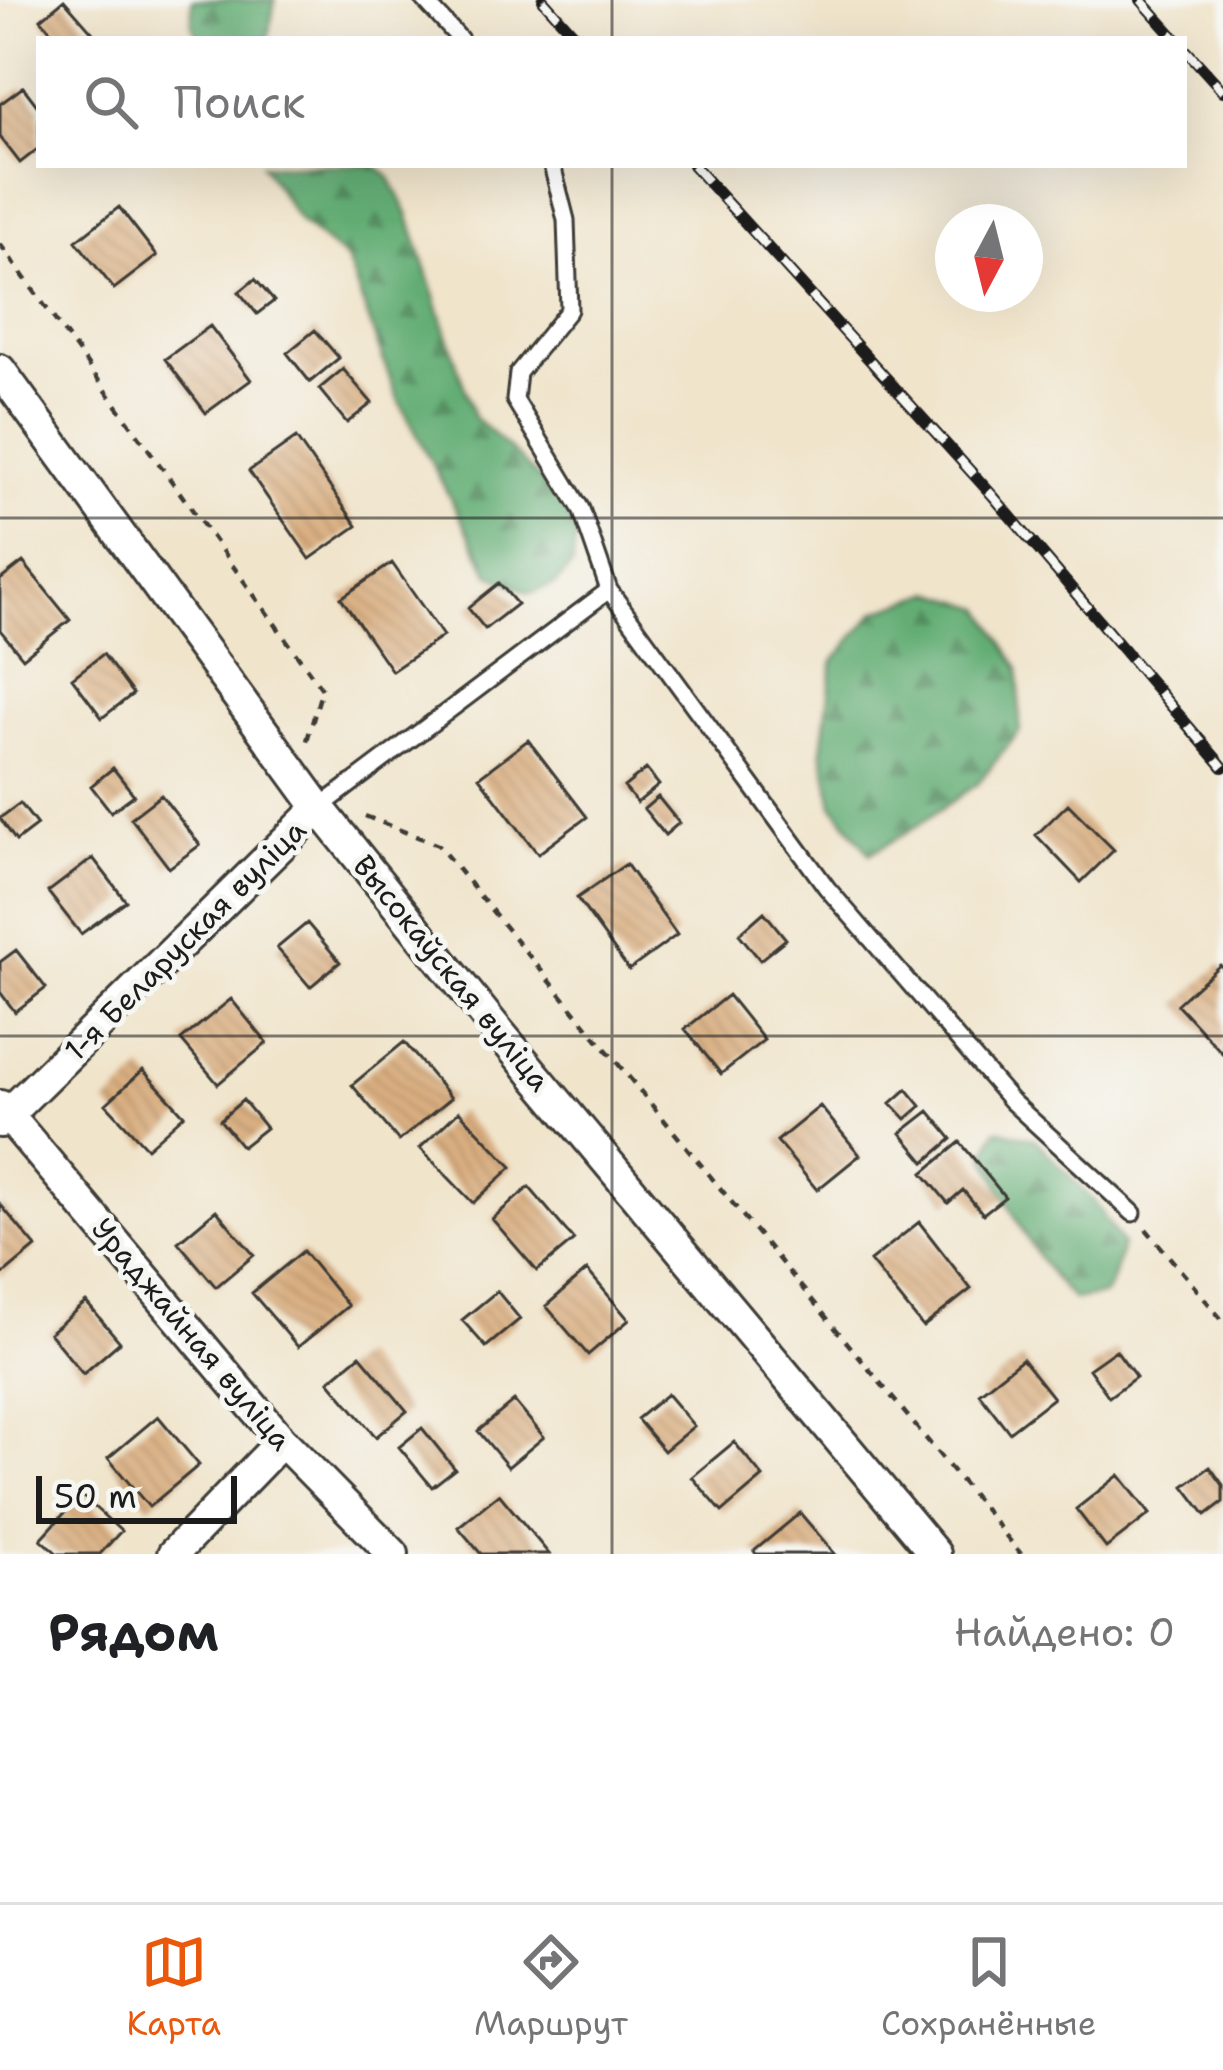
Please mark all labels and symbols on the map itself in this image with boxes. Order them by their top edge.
north arrow [935,204,1043,312]
street label: 1-я Беларуская вуліца [55,810,315,1070]
street label: Высокаўская вуліца [344,846,560,1100]
street label: Ураджайная вуліца [82,1209,302,1459]
scale bar [36,1470,237,1523]

